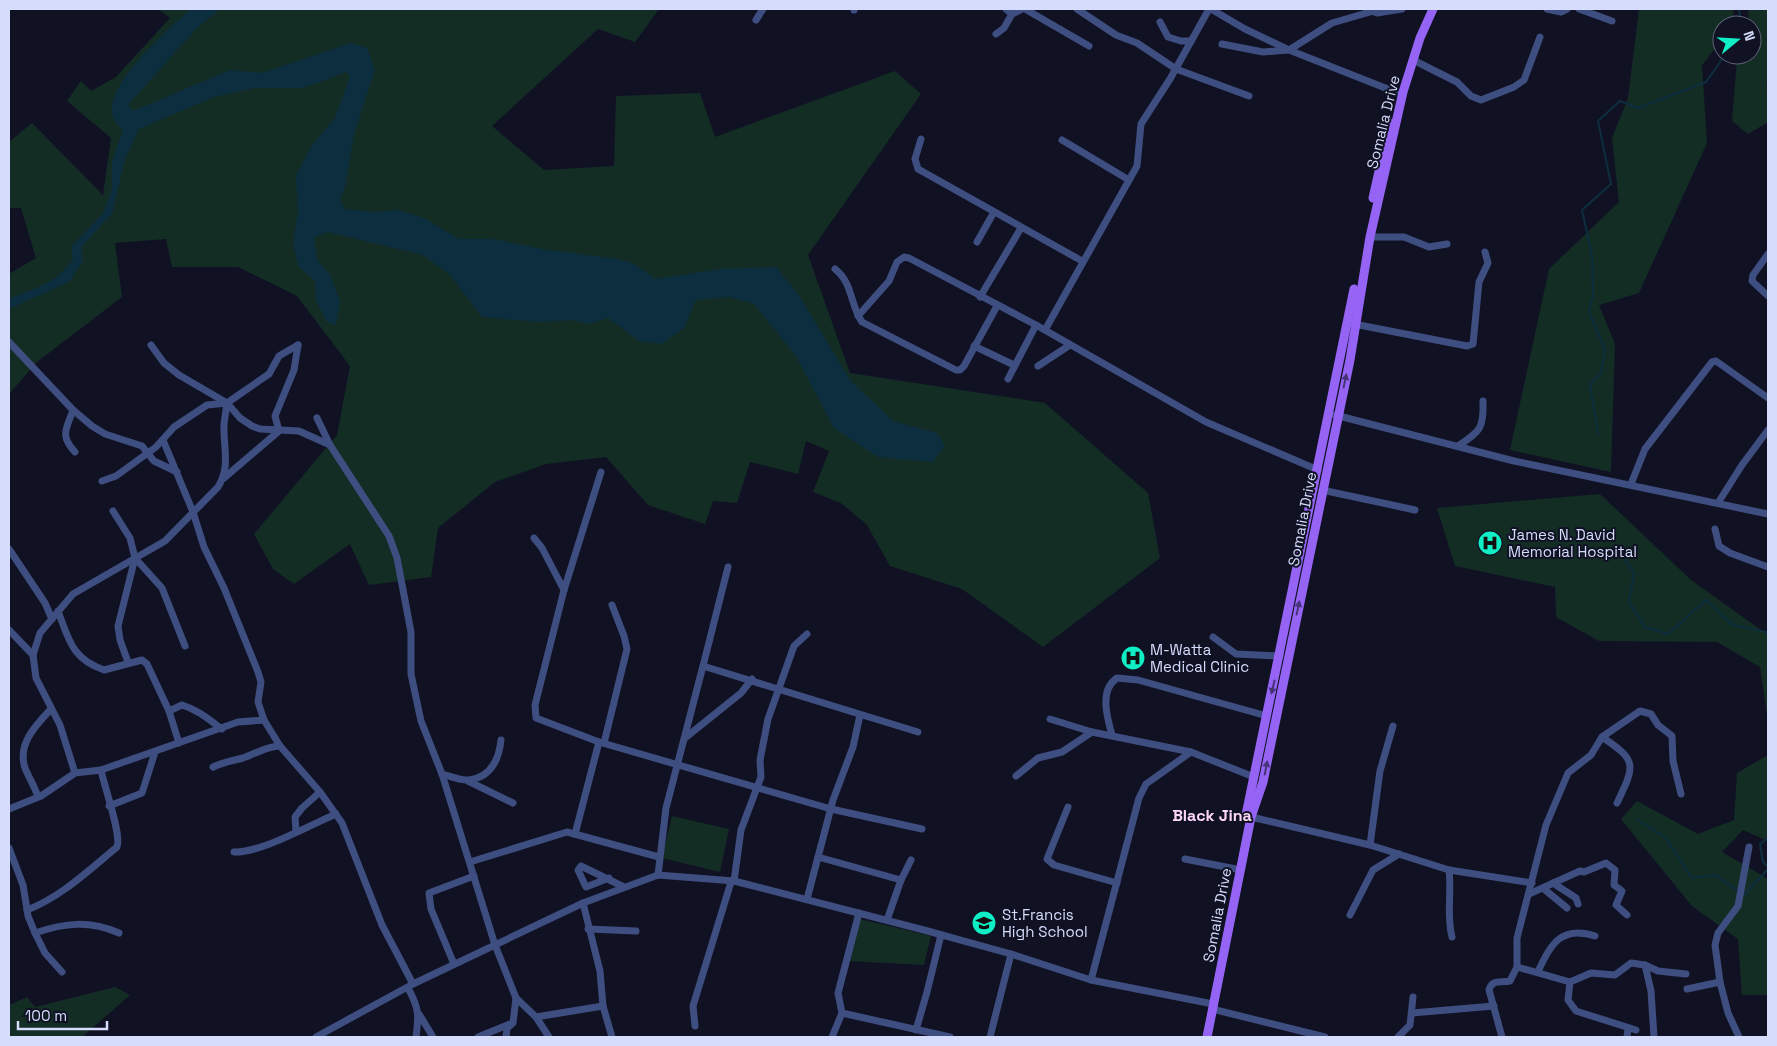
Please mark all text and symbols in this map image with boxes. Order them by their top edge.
north arrow [1712,15,1762,65]
text: N [1739,29,1759,43]
street label: Somalia Drive [1362,73,1404,171]
one-way arrow [1341,373,1349,388]
street label: Somalia Drive [1284,470,1320,568]
place label: James N. David Memorial Hospital [1508,525,1637,561]
hospital icon: James N. David Memorial Hospital [1477,530,1503,556]
one-way arrow [1294,601,1302,616]
place label: M-Watta Medical Clinic [1150,640,1249,676]
hospital icon: M-Watta Medical Clinic [1120,645,1146,671]
one-way arrow [1269,679,1277,694]
one-way arrow [1262,759,1270,775]
district label: Black Jina [1172,805,1252,826]
street label: Somalia Drive [1199,866,1235,964]
place label: St.Francis High School [1002,905,1088,941]
school or university icon: St.Francis High School [971,910,997,936]
scale bar [18,998,106,1030]
text: 100 m [25,1006,67,1025]

